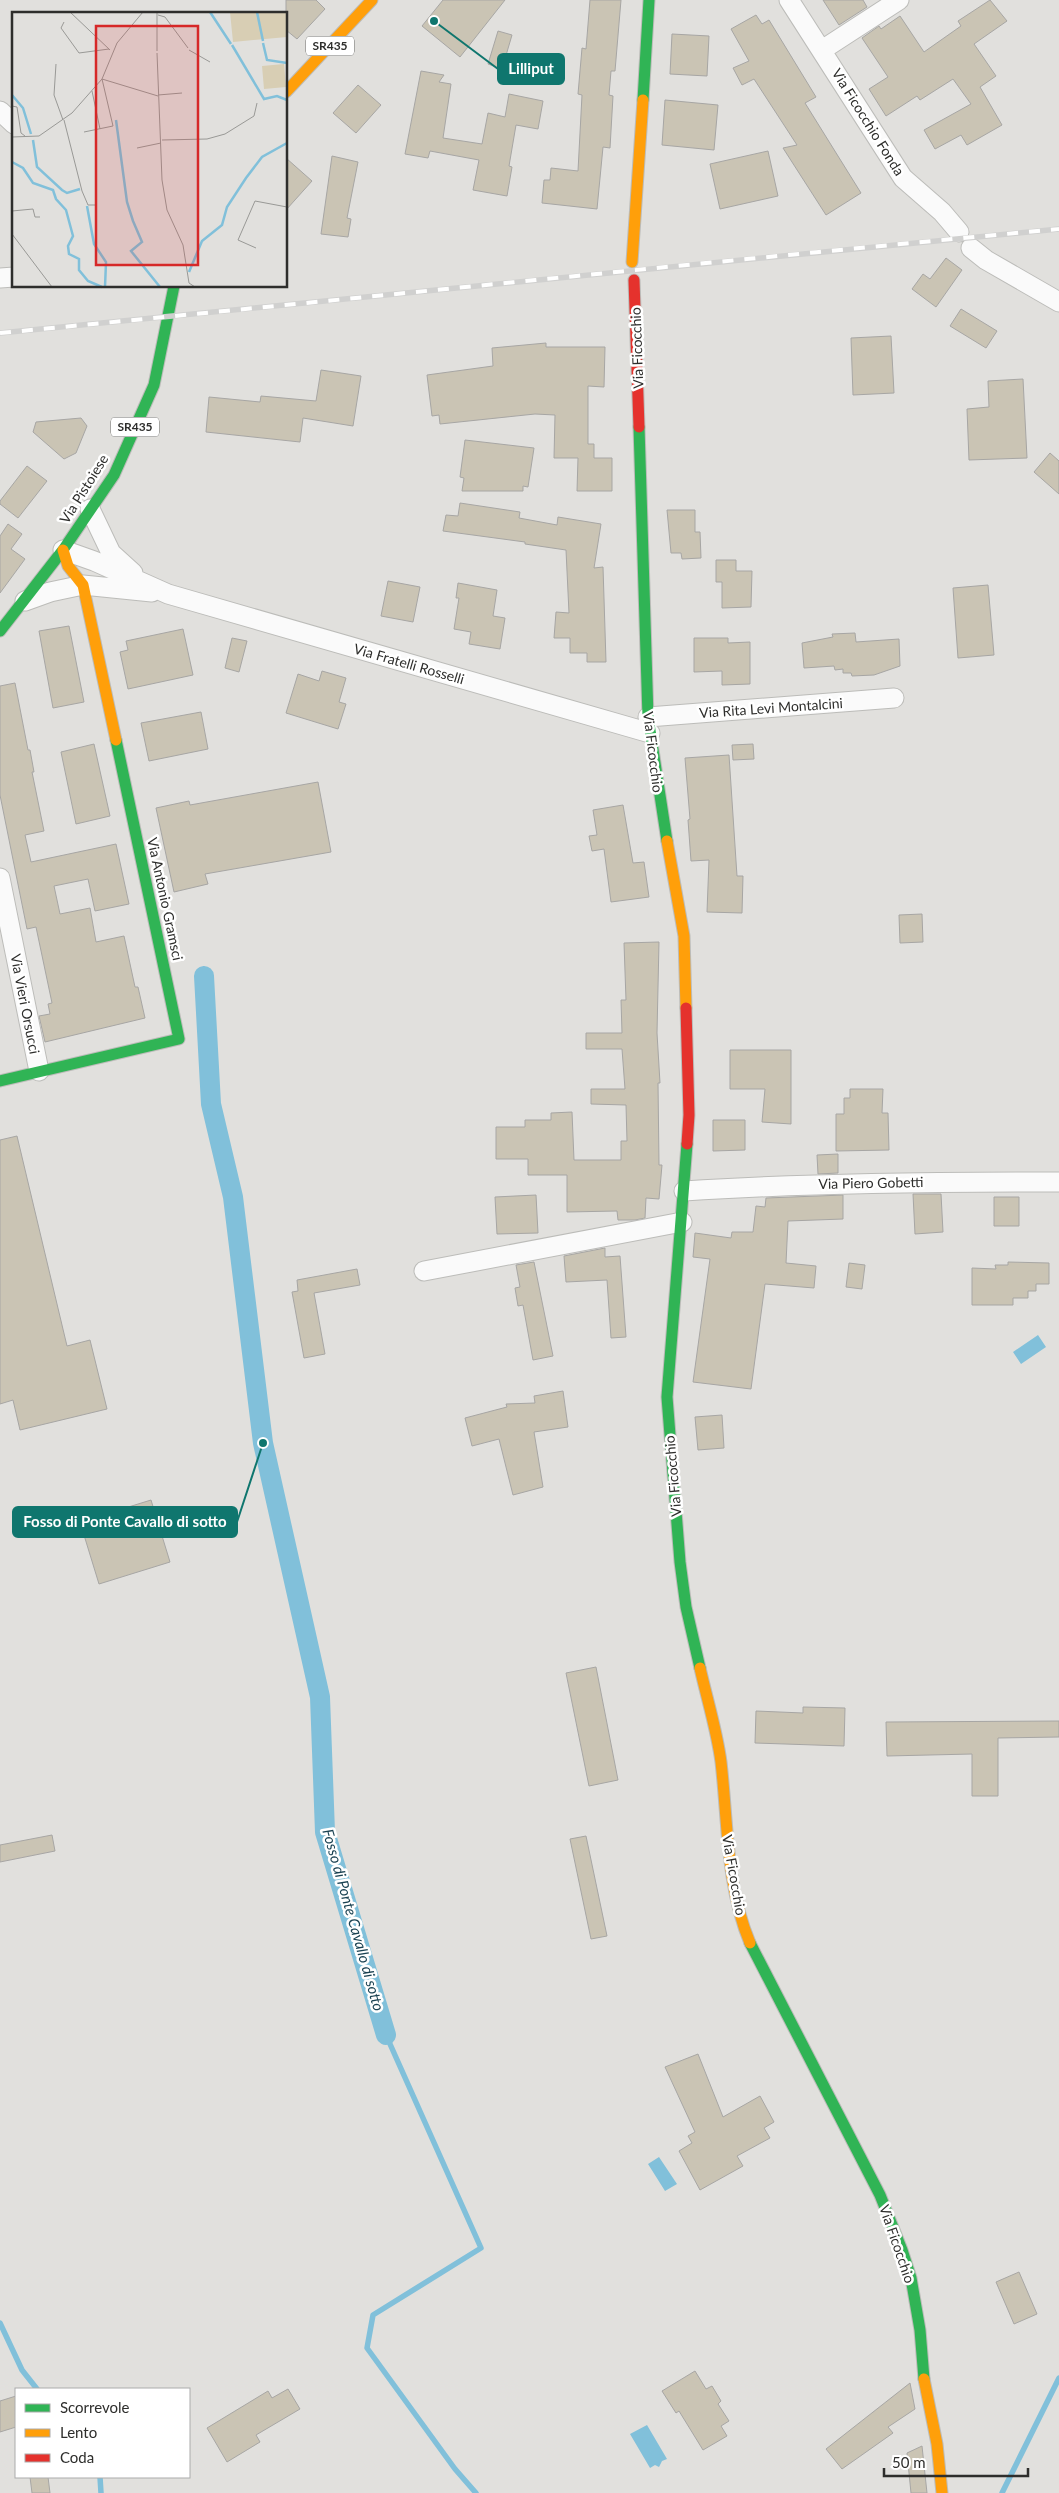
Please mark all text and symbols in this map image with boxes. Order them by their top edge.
inset map [12,12,288,288]
road number: SR435 [306,36,354,56]
callout: Lilliput [498,54,564,84]
text: Lilliput [508,59,554,77]
street label: Via Ficocchio Fonda [829,65,908,178]
street label: Via Ficocchio [627,307,646,389]
road number: SR435 [111,418,159,437]
street label: Via Pistoiese [56,451,112,526]
street label: Via Fratelli Rosselli [352,640,466,687]
street label: Via Rita Levi Montalcini [699,694,843,721]
street label: Via Ficocchio [640,710,667,793]
street label: Via Antonio Gramsci [144,836,187,962]
street label: Via Vieri Orsucci [7,952,44,1055]
street label: Via Piero Gobetti [818,1173,924,1192]
street label: Via Ficocchio [660,1435,685,1517]
callout: Fosso di Ponte Cavallo di sotto [13,1507,237,1537]
text: Fosso di Ponte Cavallo di sotto [23,1512,227,1530]
water label: Fosso di Ponte Cavallo di sotto [319,1827,389,2013]
street label: Via Ficocchio [719,1833,750,1917]
street label: Via Ficocchio [876,2203,919,2285]
legend [15,2388,190,2478]
text: Scorrevole [60,2398,130,2416]
text: Lento [60,2423,97,2441]
scale bar [884,2446,1028,2478]
text: Coda [60,2448,94,2466]
text: 50 m [892,2453,926,2471]

